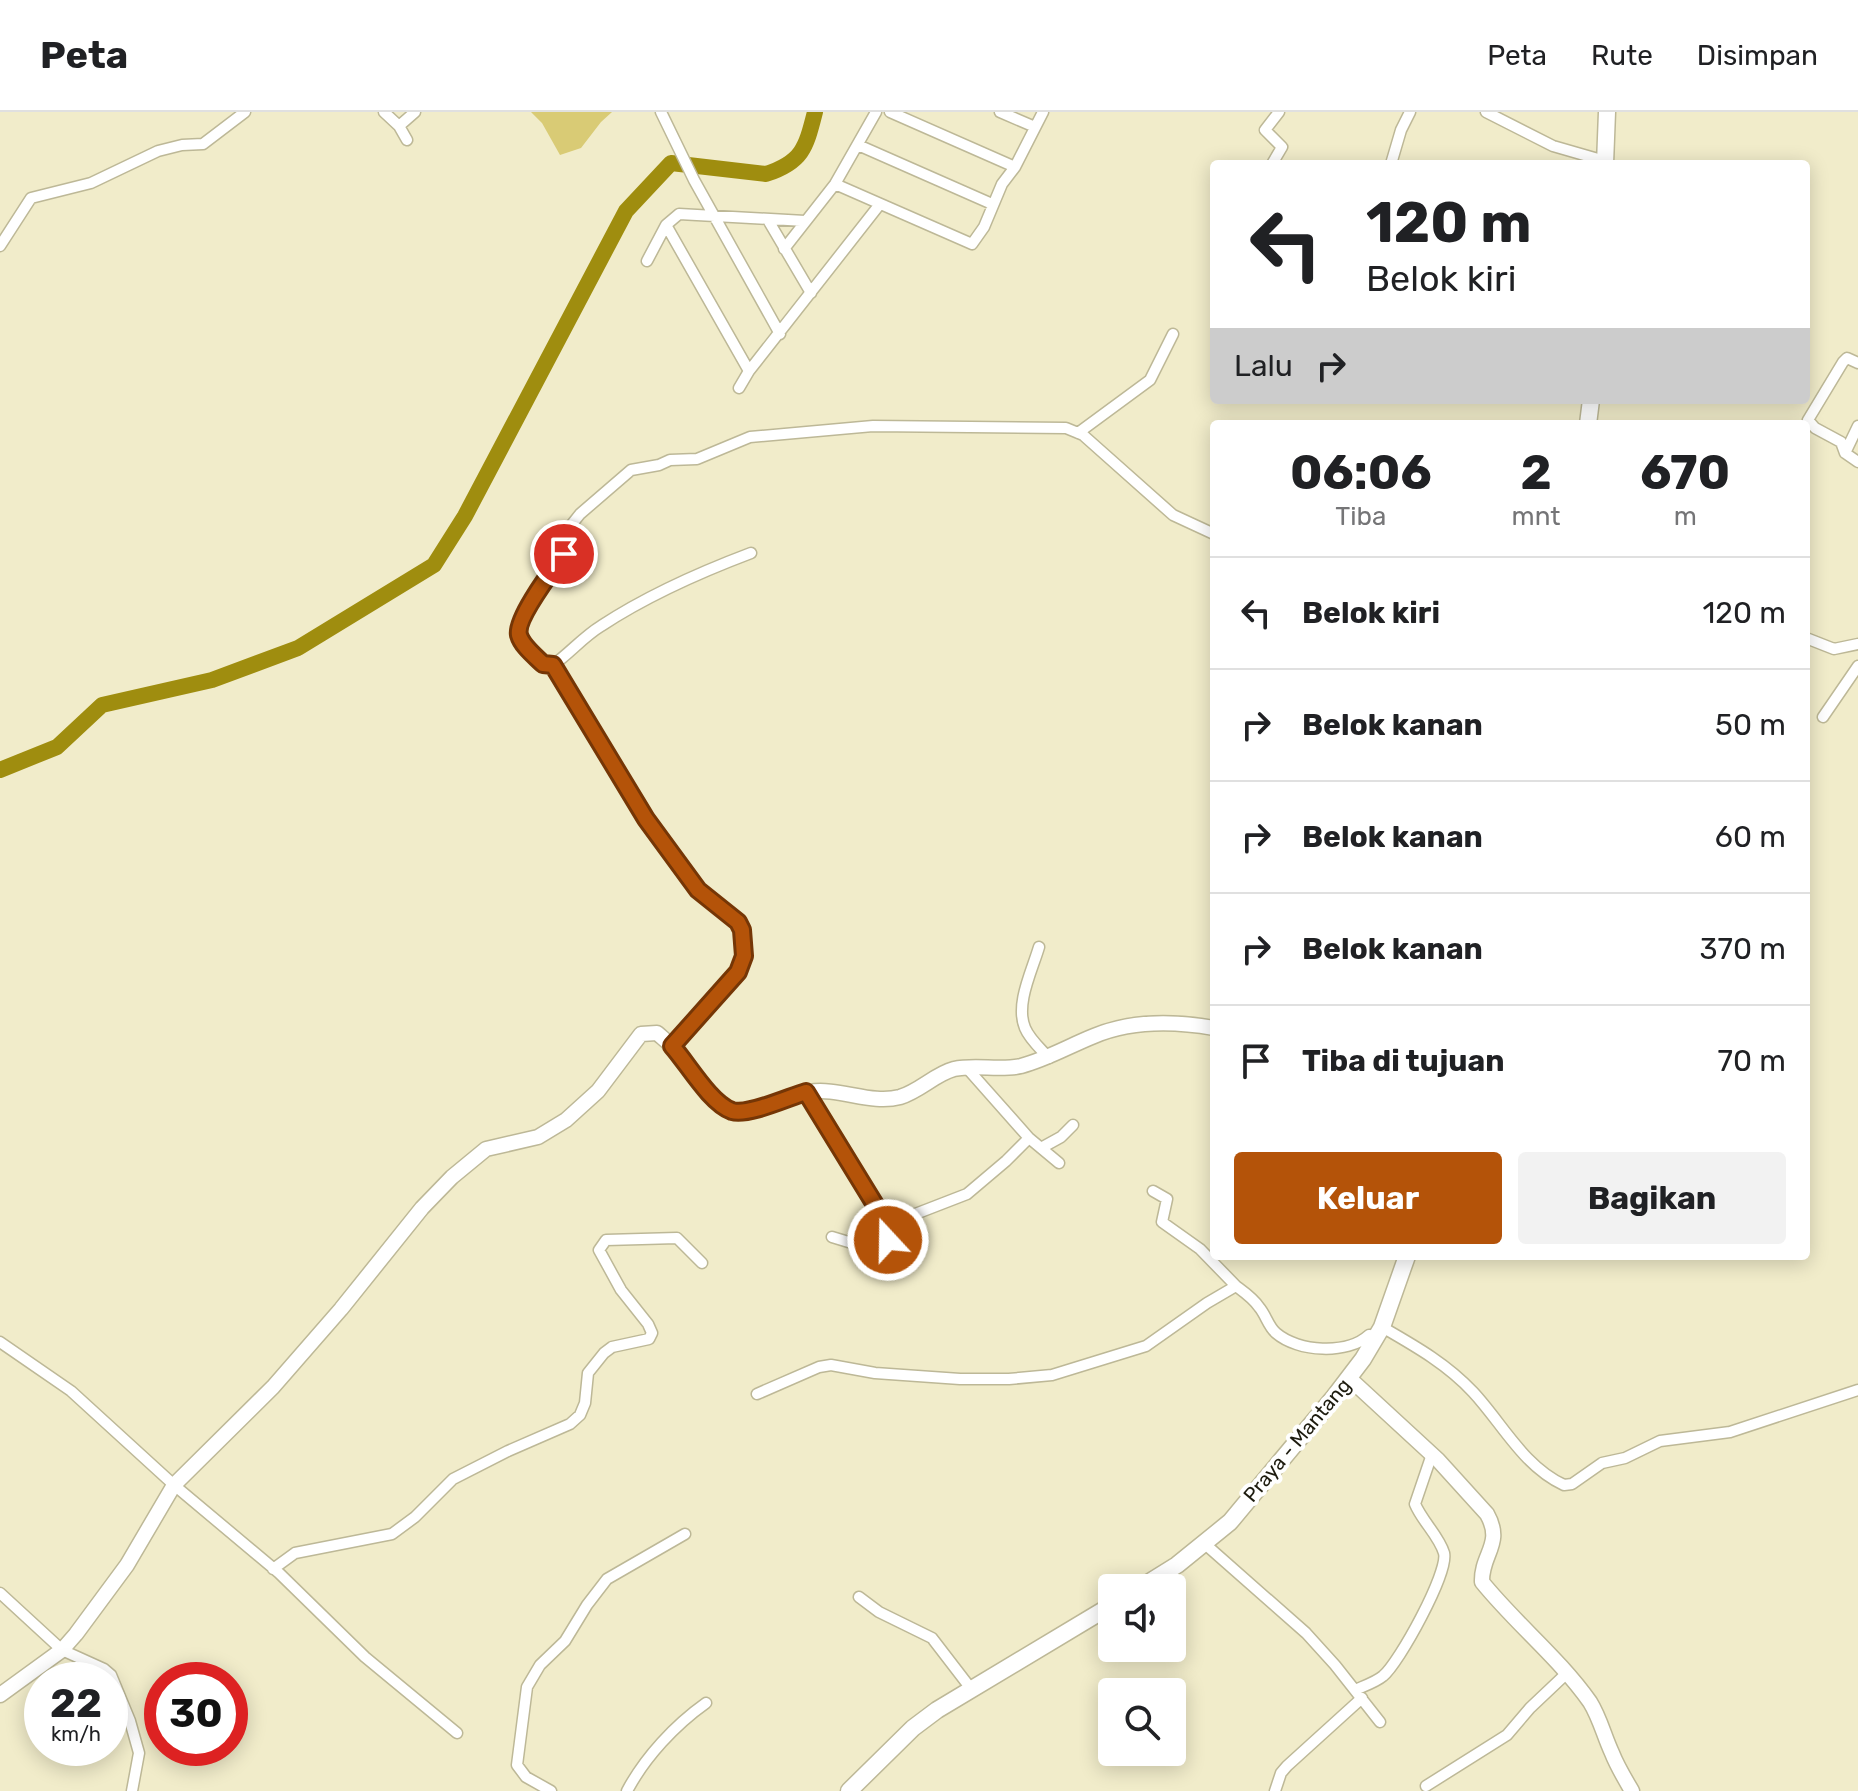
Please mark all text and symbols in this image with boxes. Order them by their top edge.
text: Peta [40,32,128,78]
text: Peta [1487,39,1547,72]
text: Rute [1591,39,1653,72]
text: Disimpan [1697,39,1818,72]
text: 120 m [1366,190,1532,256]
icon: left [1234,192,1338,296]
text: Belok kiri [1366,257,1516,300]
icon: right [1309,344,1353,388]
text: Lalu [1234,348,1293,384]
text: 06:06 [1290,444,1432,501]
text: 2 [1520,444,1552,501]
text: 670 [1640,444,1730,501]
text: Tiba [1335,501,1386,532]
text: mnt [1512,501,1560,532]
text: m [1674,501,1697,532]
pin [530,520,598,588]
icon: arrive [542,532,586,576]
icon: left [1234,591,1278,635]
text: Belok kiri [1302,595,1440,631]
text: 120 m [1702,595,1786,631]
icon: right [1234,703,1278,747]
text: Belok kanan [1302,707,1483,743]
text: 50 m [1715,707,1786,743]
icon: right [1234,815,1278,859]
text: Belok kanan [1302,819,1483,855]
text: 60 m [1715,819,1786,855]
icon: right [1234,927,1278,971]
text: Belok kanan [1302,931,1483,967]
text: 370 m [1700,931,1786,967]
icon: arrive [1234,1039,1278,1083]
text: Tiba di tujuan [1302,1043,1504,1079]
text: 70 m [1718,1043,1786,1079]
button: Keluar [1234,1152,1502,1244]
button: Bagikan [1518,1152,1786,1244]
position arrow [846,1198,930,1282]
street label: Praya - Mantang [1238,1373,1356,1507]
map controls [1098,1574,1186,1766]
button: sound [1098,1574,1186,1662]
speed limit sign: 30 [144,1662,248,1766]
button: search [1098,1678,1186,1766]
text: 22 [50,1680,102,1727]
text: km/h [51,1722,101,1746]

